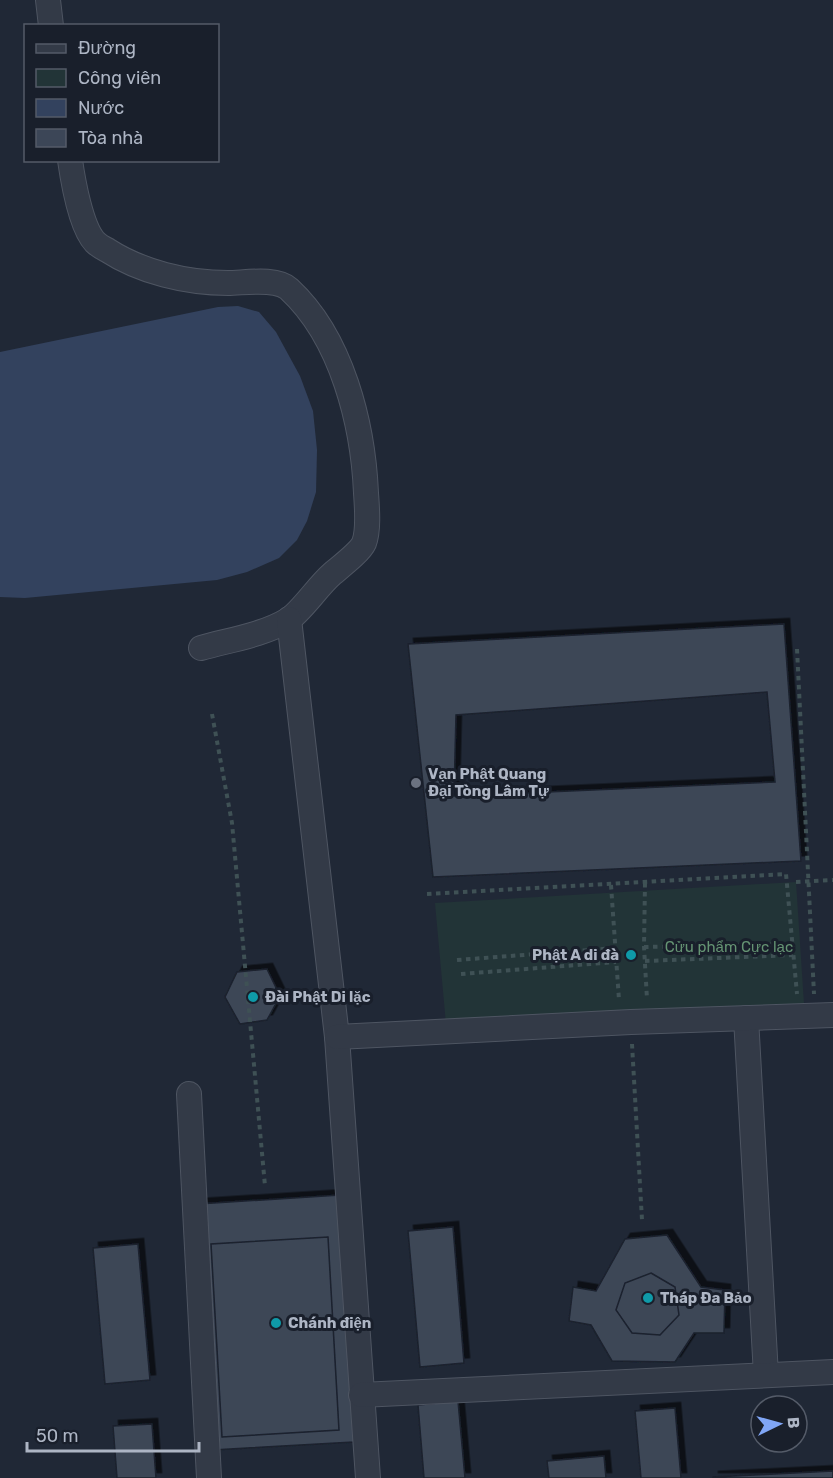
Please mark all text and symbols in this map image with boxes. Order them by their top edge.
legend [24,24,219,162]
text: Đường [78,37,136,59]
text: Công viên [78,67,161,89]
text: Nước [78,97,124,119]
text: Tòa nhà [78,127,143,149]
place label: Vạn Phật Quang Đại Tòng Lâm Tự [428,765,549,800]
marker: Vạn Phật Quang Đại Tòng Lâm Tự [409,776,423,790]
park label: Cửu phẩm Cực lạc [665,938,793,956]
place label: Phật A di đà [532,946,619,964]
marker: Phật A di đà [624,948,638,962]
place label: Đài Phật Di lặc [265,988,371,1006]
marker: Đài Phật Di lặc [246,990,260,1004]
place label: Tháp Đa Bảo [660,1289,752,1307]
marker: Tháp Đa Bảo [641,1291,655,1305]
place label: Chánh điện [288,1314,371,1332]
marker: Chánh điện [269,1316,283,1330]
north arrow [749,1394,809,1454]
scale bar [27,1415,200,1453]
text: B [783,1416,803,1429]
text: 50 m [36,1425,79,1447]

